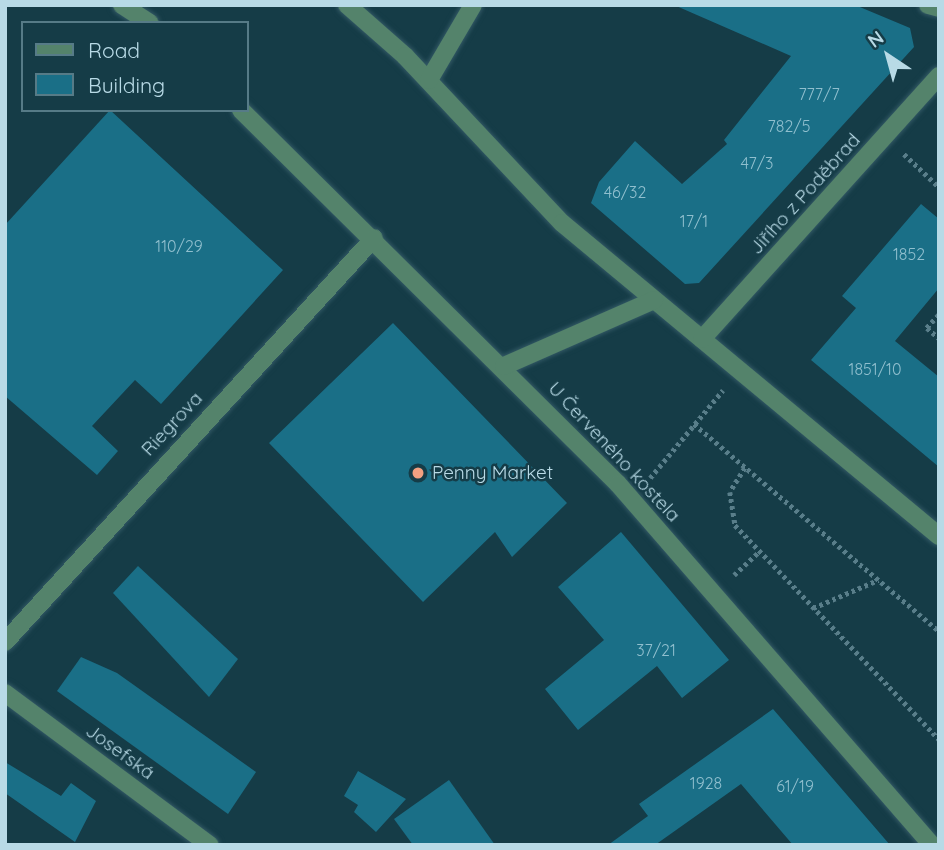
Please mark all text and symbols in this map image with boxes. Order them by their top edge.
legend [21,21,248,112]
north arrow [853,21,923,91]
text: N [863,25,888,53]
text: Road [88,37,140,63]
text: Building [88,72,165,98]
house number: 777/7 [798,84,840,104]
house number: 782/5 [768,116,810,136]
street label: Jiřího z Poděbrad [745,129,865,259]
house number: 47/3 [741,153,773,173]
house number: 46/32 [604,182,646,202]
house number: 17/1 [680,211,708,231]
house number: 110/29 [155,236,203,256]
house number: 1852 [893,244,925,264]
house number: 1851/10 [849,359,901,379]
street label: U Červeného kostela [543,377,685,527]
street label: Riegrova [137,387,207,461]
place label: Penny Market [432,462,553,484]
marker: Penny Market [410,465,426,481]
house number: 37/21 [636,640,676,660]
street label: Josefská [81,719,159,785]
house number: 1928 [690,773,722,793]
house number: 61/19 [776,776,814,796]

